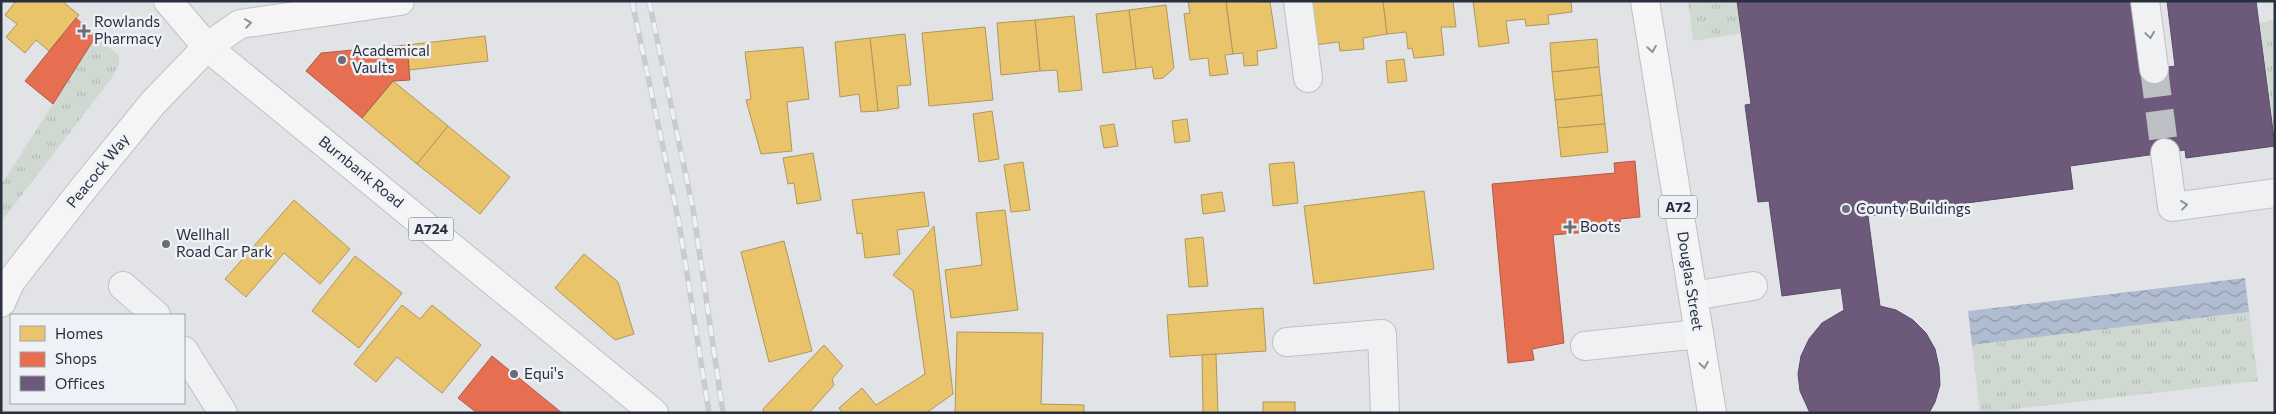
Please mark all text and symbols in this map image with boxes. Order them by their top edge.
place label: Rowlands Pharmacy [94,12,162,47]
one-way arrow [244,19,253,29]
marker: Rowlands Pharmacy [78,25,90,37]
one-way arrow [2144,31,2155,39]
place label: Academical Vaults [352,41,430,76]
one-way arrow [1647,45,1657,54]
marker: Academical Vaults [336,54,348,66]
street label: Peacock Way [62,130,133,211]
street label: Burnbank Road [316,132,408,211]
road number: A72 [1659,196,1697,218]
place label: County Buildings [1856,199,1971,217]
one-way arrow [2180,200,2188,211]
marker: County Buildings [1840,203,1852,215]
place label: Boots [1580,217,1621,235]
road number: A724 [408,218,454,240]
marker: Boots [1564,221,1576,233]
place label: Wellhall Road Car Park [176,225,272,260]
street label: Douglas Street [1674,230,1708,332]
marker: Wellhall Road Car Park [160,238,172,250]
legend [10,314,185,404]
text: Homes [55,324,103,342]
text: Shops [55,349,97,367]
one-way arrow [1698,362,1709,370]
place label: Equi's [524,364,564,382]
marker: Equi's [508,368,520,380]
text: Offices [55,374,105,392]

